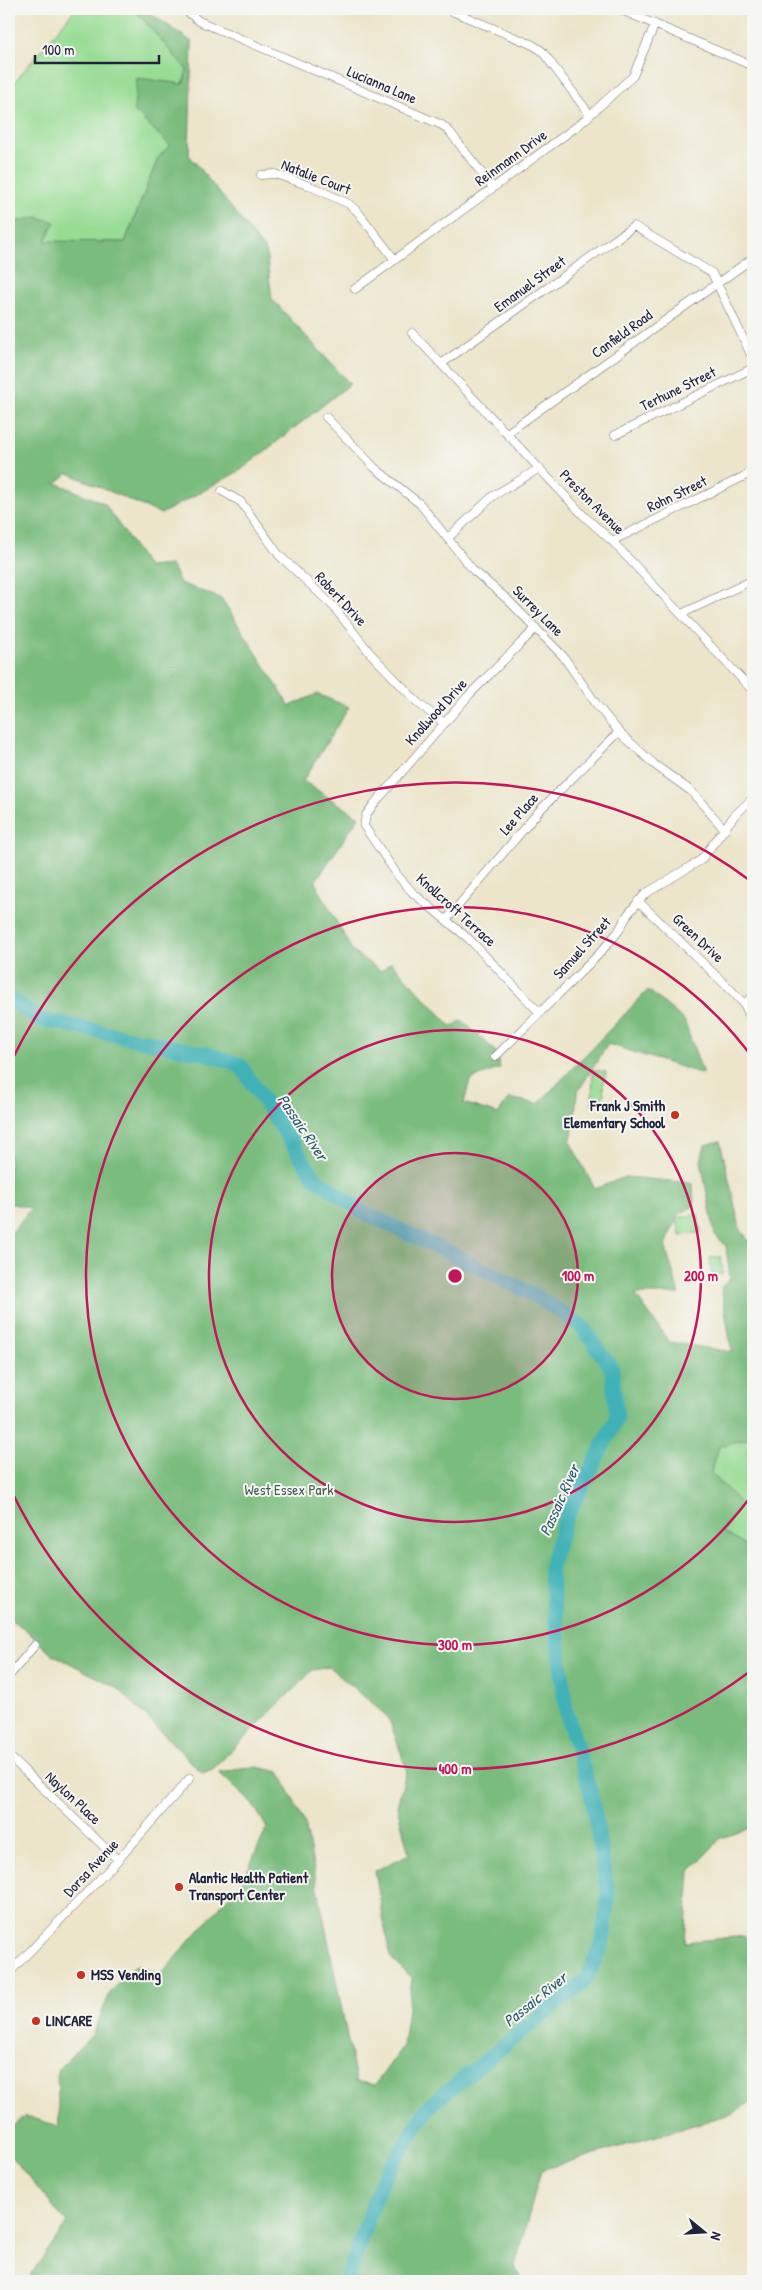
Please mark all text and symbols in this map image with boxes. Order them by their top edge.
scale bar [35,32,159,64]
text: 100 m [42,39,75,60]
street label: Lucianna Lane [344,60,420,109]
street label: Reinmann Drive [470,124,551,191]
street label: Natalie Court [278,154,355,200]
street label: Emanuel Street [490,250,570,317]
street label: Canfield Road [587,304,657,363]
street label: Terhune Street [636,361,720,416]
street label: Preston Avenue [555,464,630,539]
street label: Rohn Street [643,470,711,517]
street label: Robert Drive [311,567,372,631]
street label: Surrey Lane [508,580,569,641]
street label: Knollwood Drive [400,674,471,750]
street label: Lee Place [494,788,543,839]
street label: Knollcroft Terrace [412,868,501,951]
street label: Green Drive [668,908,729,967]
street label: Samuel Street [548,911,616,983]
water label: Passaic River [273,1089,334,1166]
place label: Frank J Smith Elementary School [564,1095,666,1134]
marker: Frank J Smith Elementary School [669,1109,681,1121]
text: 100 m [562,1265,594,1286]
text: 200 m [684,1265,718,1286]
centre of rings [446,1267,464,1285]
water label: Passaic River [534,1459,585,1539]
park label: West Essex Park [244,1479,334,1500]
text: 300 m [438,1634,472,1655]
text: 400 m [439,1758,471,1779]
street label: Naylon Place [41,1766,106,1829]
street label: Dorsa Avenue [58,1834,123,1901]
place label: Alantic Health Patient Transport Center [188,1867,309,1906]
marker: Alantic Health Patient Transport Center [173,1881,185,1893]
place label: MSS Vending [91,1964,161,1986]
water label: Passaic River [499,1965,573,2031]
marker: MSS Vending [75,1969,87,1981]
place label: LINCARE [46,2010,92,2031]
marker: LINCARE [30,2015,42,2027]
north arrow [680,2208,730,2258]
text: N [706,2230,727,2243]

